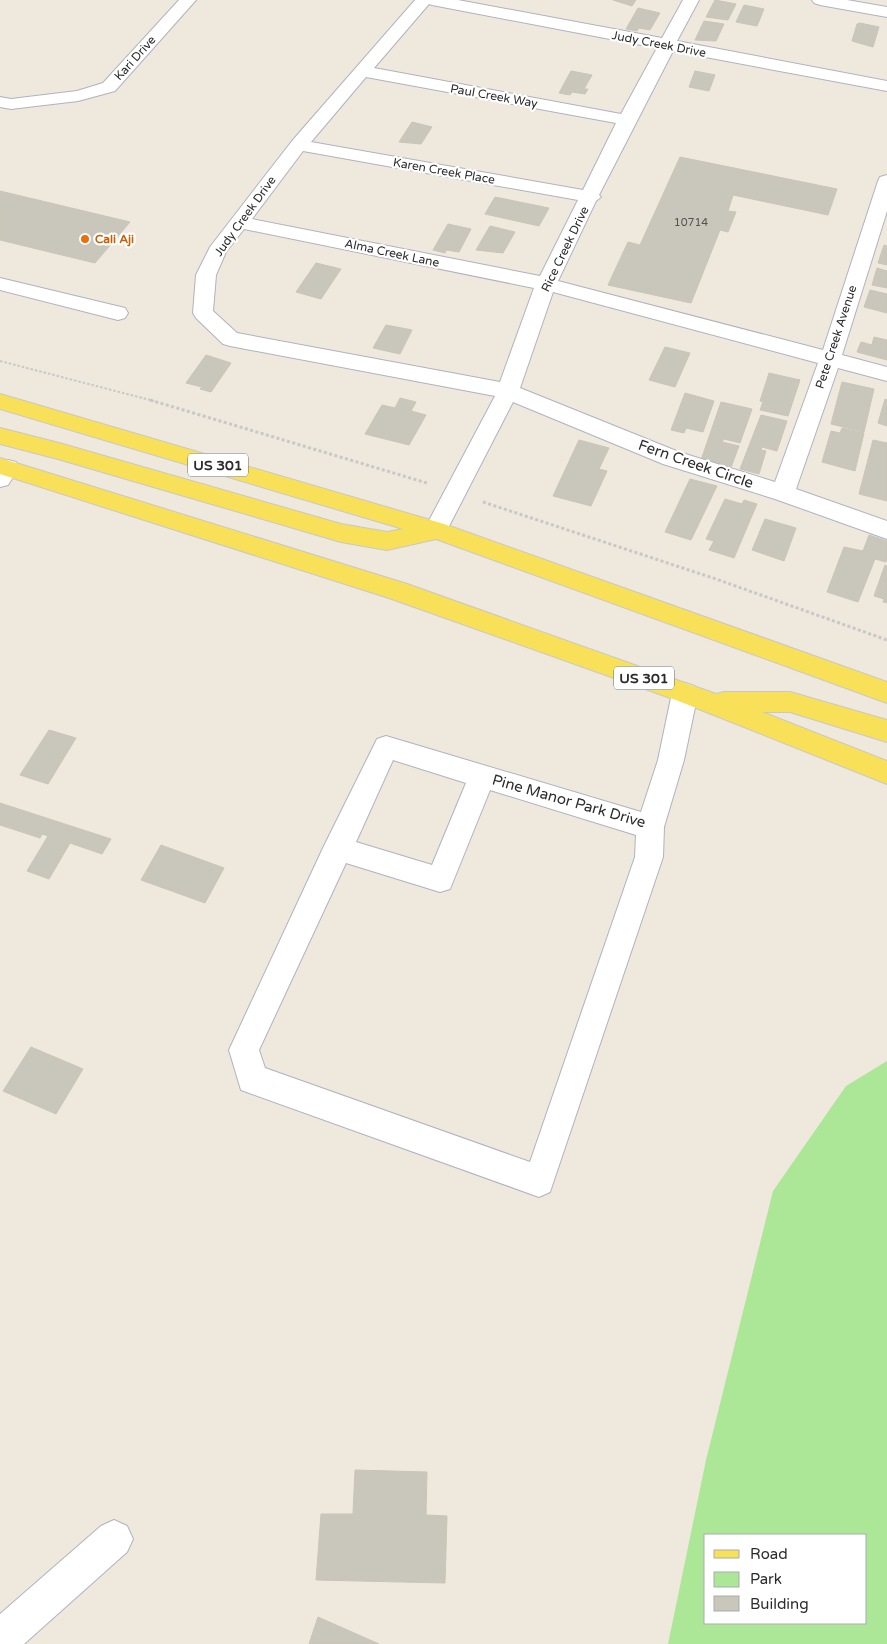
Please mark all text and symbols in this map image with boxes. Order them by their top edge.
street label: Judy Creek Drive [611,28,707,60]
street label: Kari Drive [111,33,159,83]
street label: Paul Creek Way [449,81,539,111]
street label: Karen Creek Place [392,155,496,187]
street label: Judy Creek Drive [211,173,279,259]
street label: Rice Creek Drive [538,204,592,294]
house number: 10714 [674,216,708,229]
place label: Cali Aji [95,232,134,247]
marker: Cali Aji [79,233,91,245]
street label: Alma Creek Lane [343,236,441,270]
street label: Pete Creek Avenue [813,283,859,391]
street label: Fern Creek Circle [636,436,756,492]
road number: US 301 [188,454,248,476]
road number: US 301 [614,666,674,690]
street label: Pine Manor Park Drive [490,770,648,832]
legend [704,1534,867,1624]
text: Road [750,1545,788,1563]
text: Park [750,1570,782,1588]
text: Building [750,1595,809,1613]

